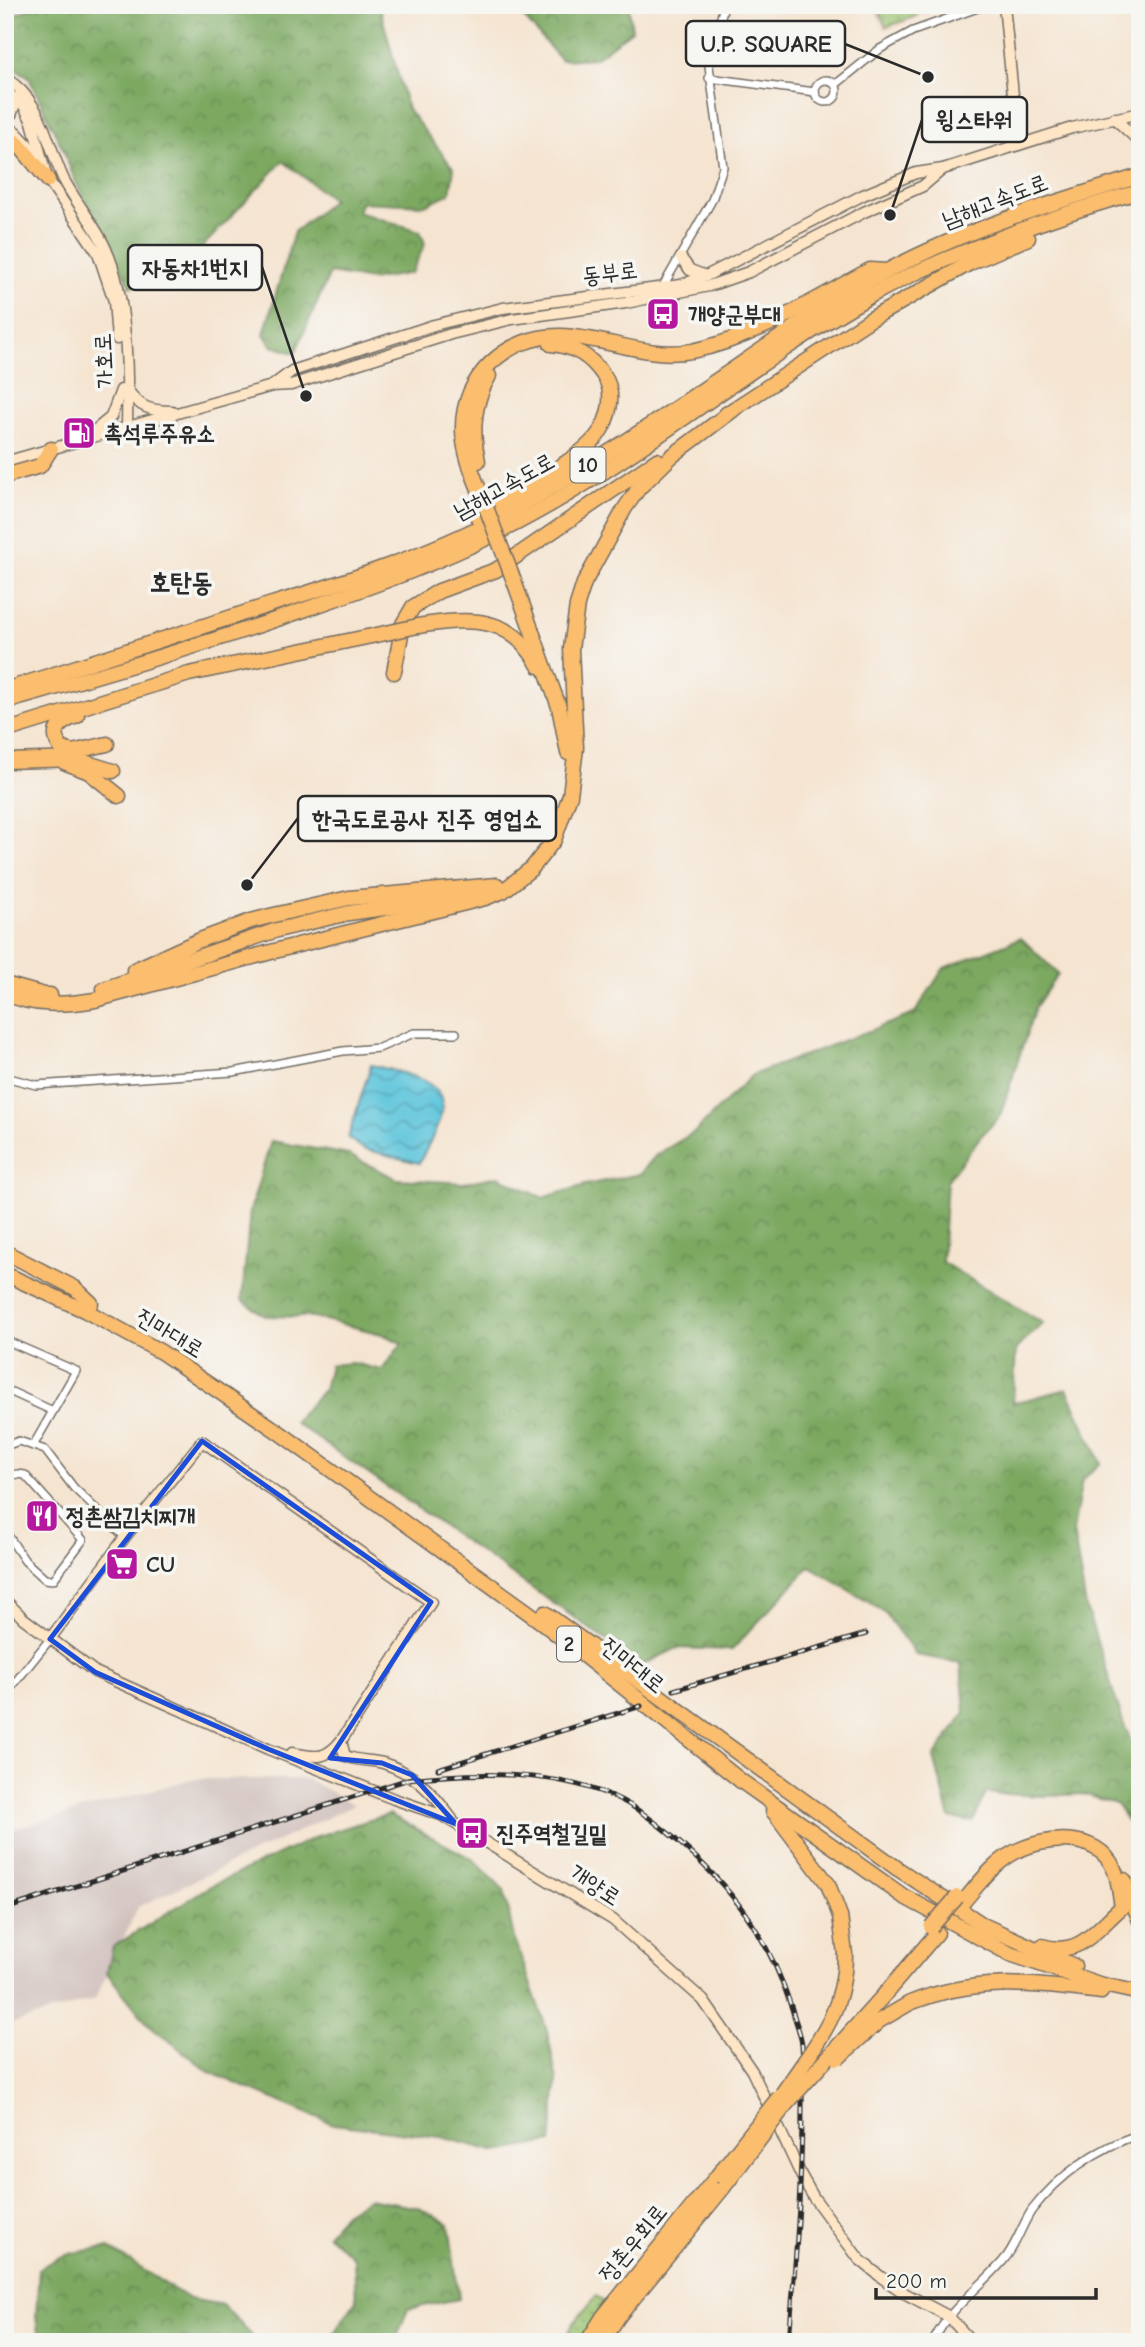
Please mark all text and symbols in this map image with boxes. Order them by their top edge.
callout: U.P. SQUARE [686,21,845,66]
text: U.P. SQUARE [700,30,832,58]
callout: 윙스타워 [922,97,1027,142]
text: 윙스타워 [935,106,1013,134]
street label: 남해고속도로 [938,168,1052,234]
callout: 자동차1번지 [128,245,262,290]
text: 자동차1번지 [142,254,248,282]
street label: 동부로 [581,256,639,290]
bus stop icon: 개양군부대 [644,295,682,333]
place label: 개양군부대 [688,301,781,328]
street label: 가호로 [89,333,119,389]
fuel station icon: 촉석루주유소 [60,414,98,452]
place label: 촉석루주유소 [104,420,215,447]
street label: 남해고속도로 [449,447,559,525]
road number: 10 [570,448,606,482]
district label: 호탄동 [150,568,212,598]
callout: 한국도로공사 진주 영업소 [298,796,556,841]
text: 한국도로공사 진주 영업소 [311,805,542,833]
street label: 진마대로 [131,1302,209,1364]
restaurant icon: 정촌쌈김치찌개 [23,1497,61,1535]
place label: 정촌쌈김치찌개 [66,1503,196,1530]
supermarket icon: CU [103,1545,141,1583]
place label: CU [146,1551,175,1578]
road number: 2 [557,1626,581,1662]
street label: 진마대로 [596,1631,670,1699]
bus stop icon: 진주역철길밑 [453,1814,491,1852]
place label: 진주역철길밑 [496,1820,607,1847]
street label: 개양로 [564,1859,626,1911]
street label: 정촌우회로 [593,2199,673,2287]
scale bar [876,2256,1096,2300]
text: 200 m [886,2269,947,2293]

